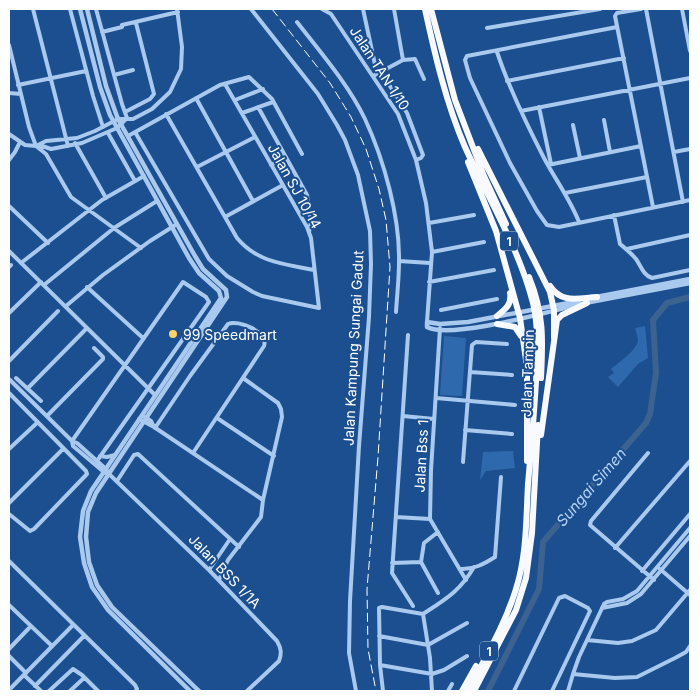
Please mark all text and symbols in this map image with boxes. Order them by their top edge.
street label: Jalan TAN 1/10 [347,23,413,113]
street label: Jalan SJ 10/14 [265,141,325,231]
road number: 1 [500,232,518,250]
street label: Jalan Kampung Sungai Gadut [339,250,367,446]
place label: 99 Speedmart [183,326,277,343]
marker: 99 Speedmart [167,328,179,340]
street label: Jalan Tampin [517,329,537,417]
street label: Jalan Bss 1 [411,419,431,493]
water label: Sungai Simen [552,444,630,530]
street label: Jalan BSS 1/1A [185,530,265,612]
road number: 1 [480,641,498,660]

